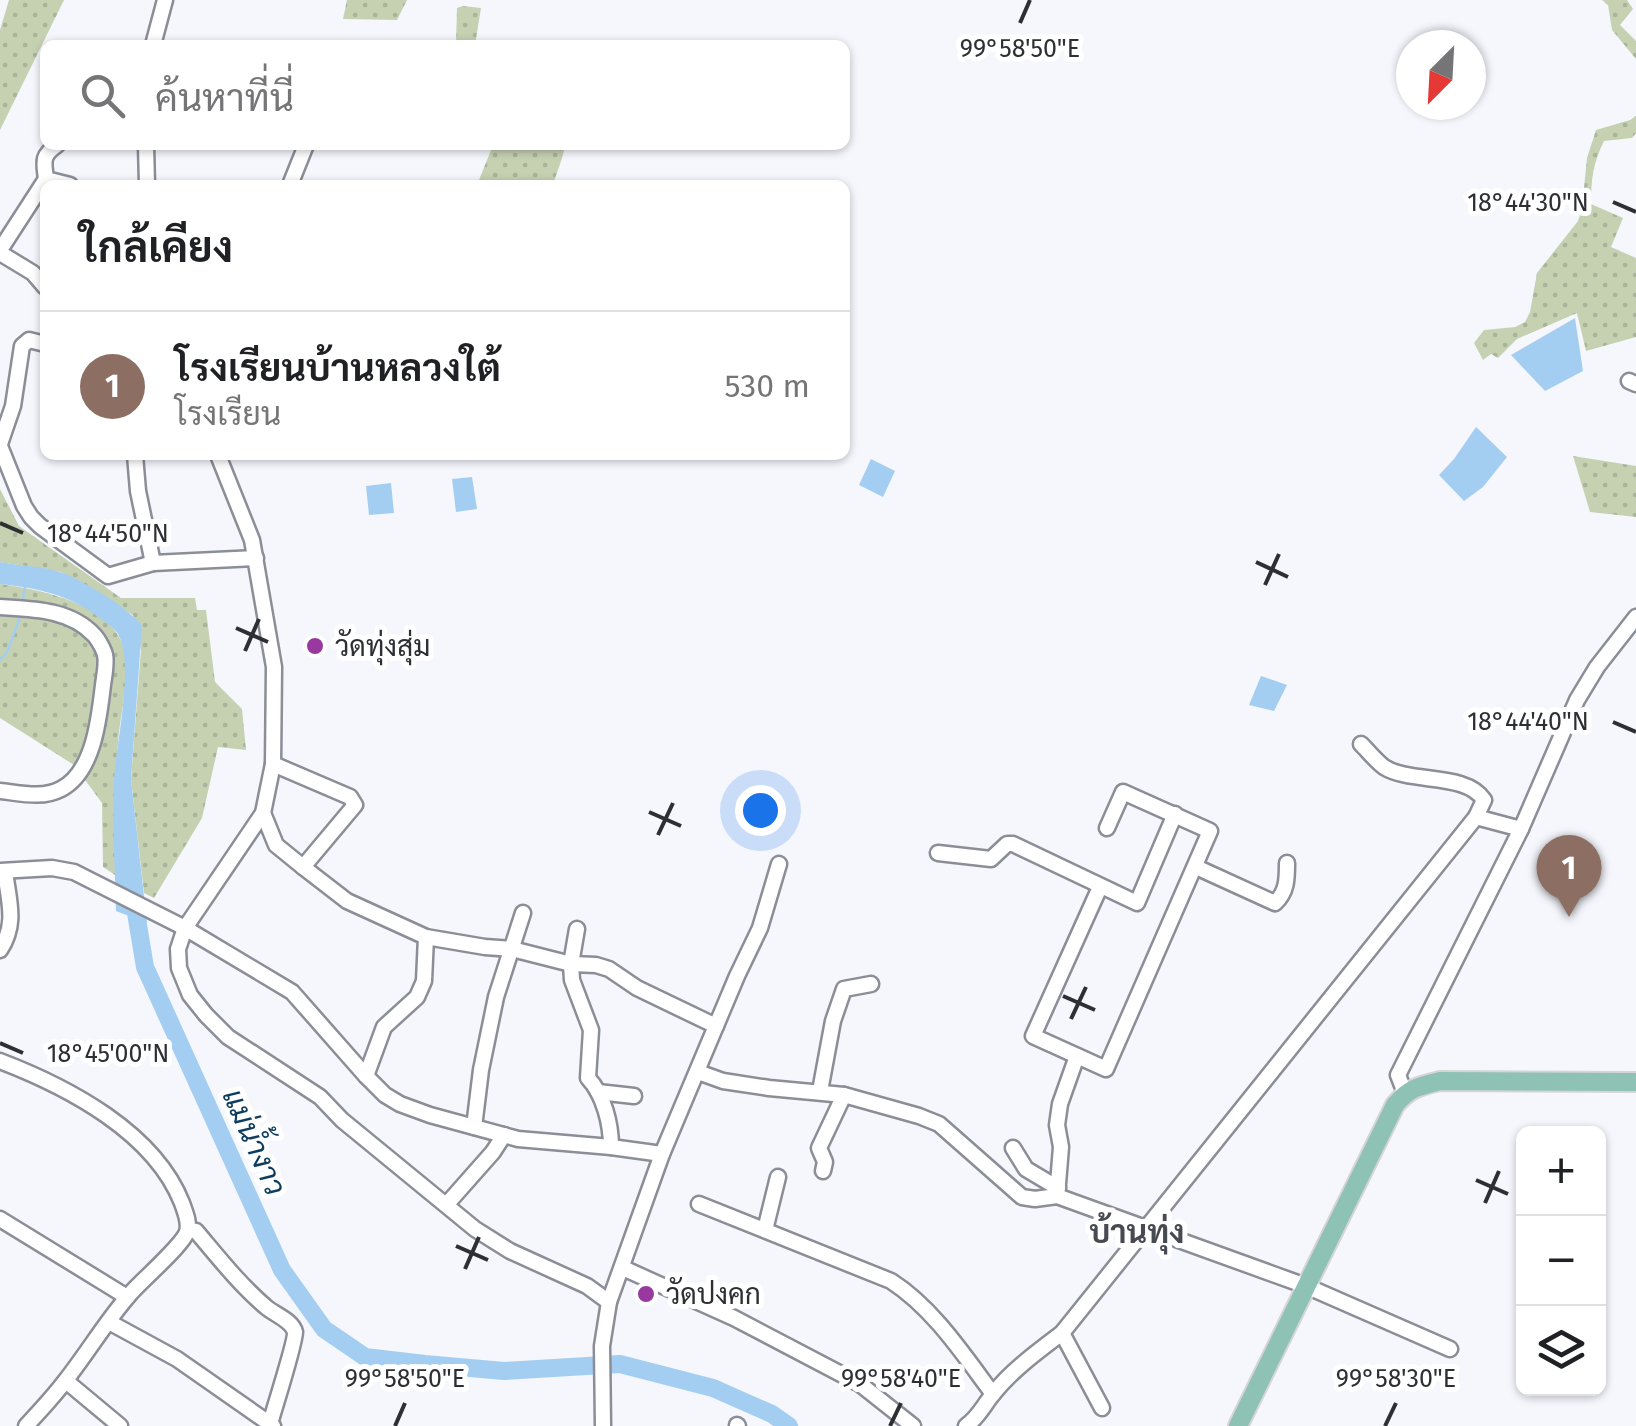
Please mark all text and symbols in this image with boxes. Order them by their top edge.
north arrow [1396,30,1486,120]
text: 99°58'50"E [960,34,1080,64]
search box [40,40,850,150]
icon: search [75,68,130,123]
text: ค้นหาที่นี่ [155,75,294,121]
text: 18°44'30"N [1467,188,1589,218]
text: ใกล้เคียง [80,223,233,273]
text: โรงเรียนบ้านหลวงใต้ [175,345,501,391]
text: 1 [105,367,120,405]
text: 530 m [724,367,810,405]
text: โรงเรียน [175,395,281,433]
text: 18°44'50"N [47,519,169,549]
place label: วัดทุ่งสุ่ม [335,628,430,666]
marker: วัดทุ่งสุ่ม [304,635,326,657]
text: 18°44'40"N [1467,707,1589,737]
your location [735,785,786,836]
pin: 1 [1536,834,1602,917]
text: 18°45'00"N [47,1039,169,1069]
water label: แม่น้ำงาว [215,1079,302,1201]
map controls [1516,1126,1606,1396]
button: + [1516,1126,1606,1216]
district label: บ้านทุ่ง [1089,1212,1185,1255]
button: − [1516,1216,1606,1306]
place label: วัดปงคก [666,1276,761,1311]
marker: วัดปงคก [635,1283,657,1305]
button: layers [1516,1306,1606,1396]
text: 99°58'50"E [345,1364,465,1394]
text: 99°58'40"E [841,1364,961,1394]
text: 99°58'30"E [1336,1364,1456,1394]

